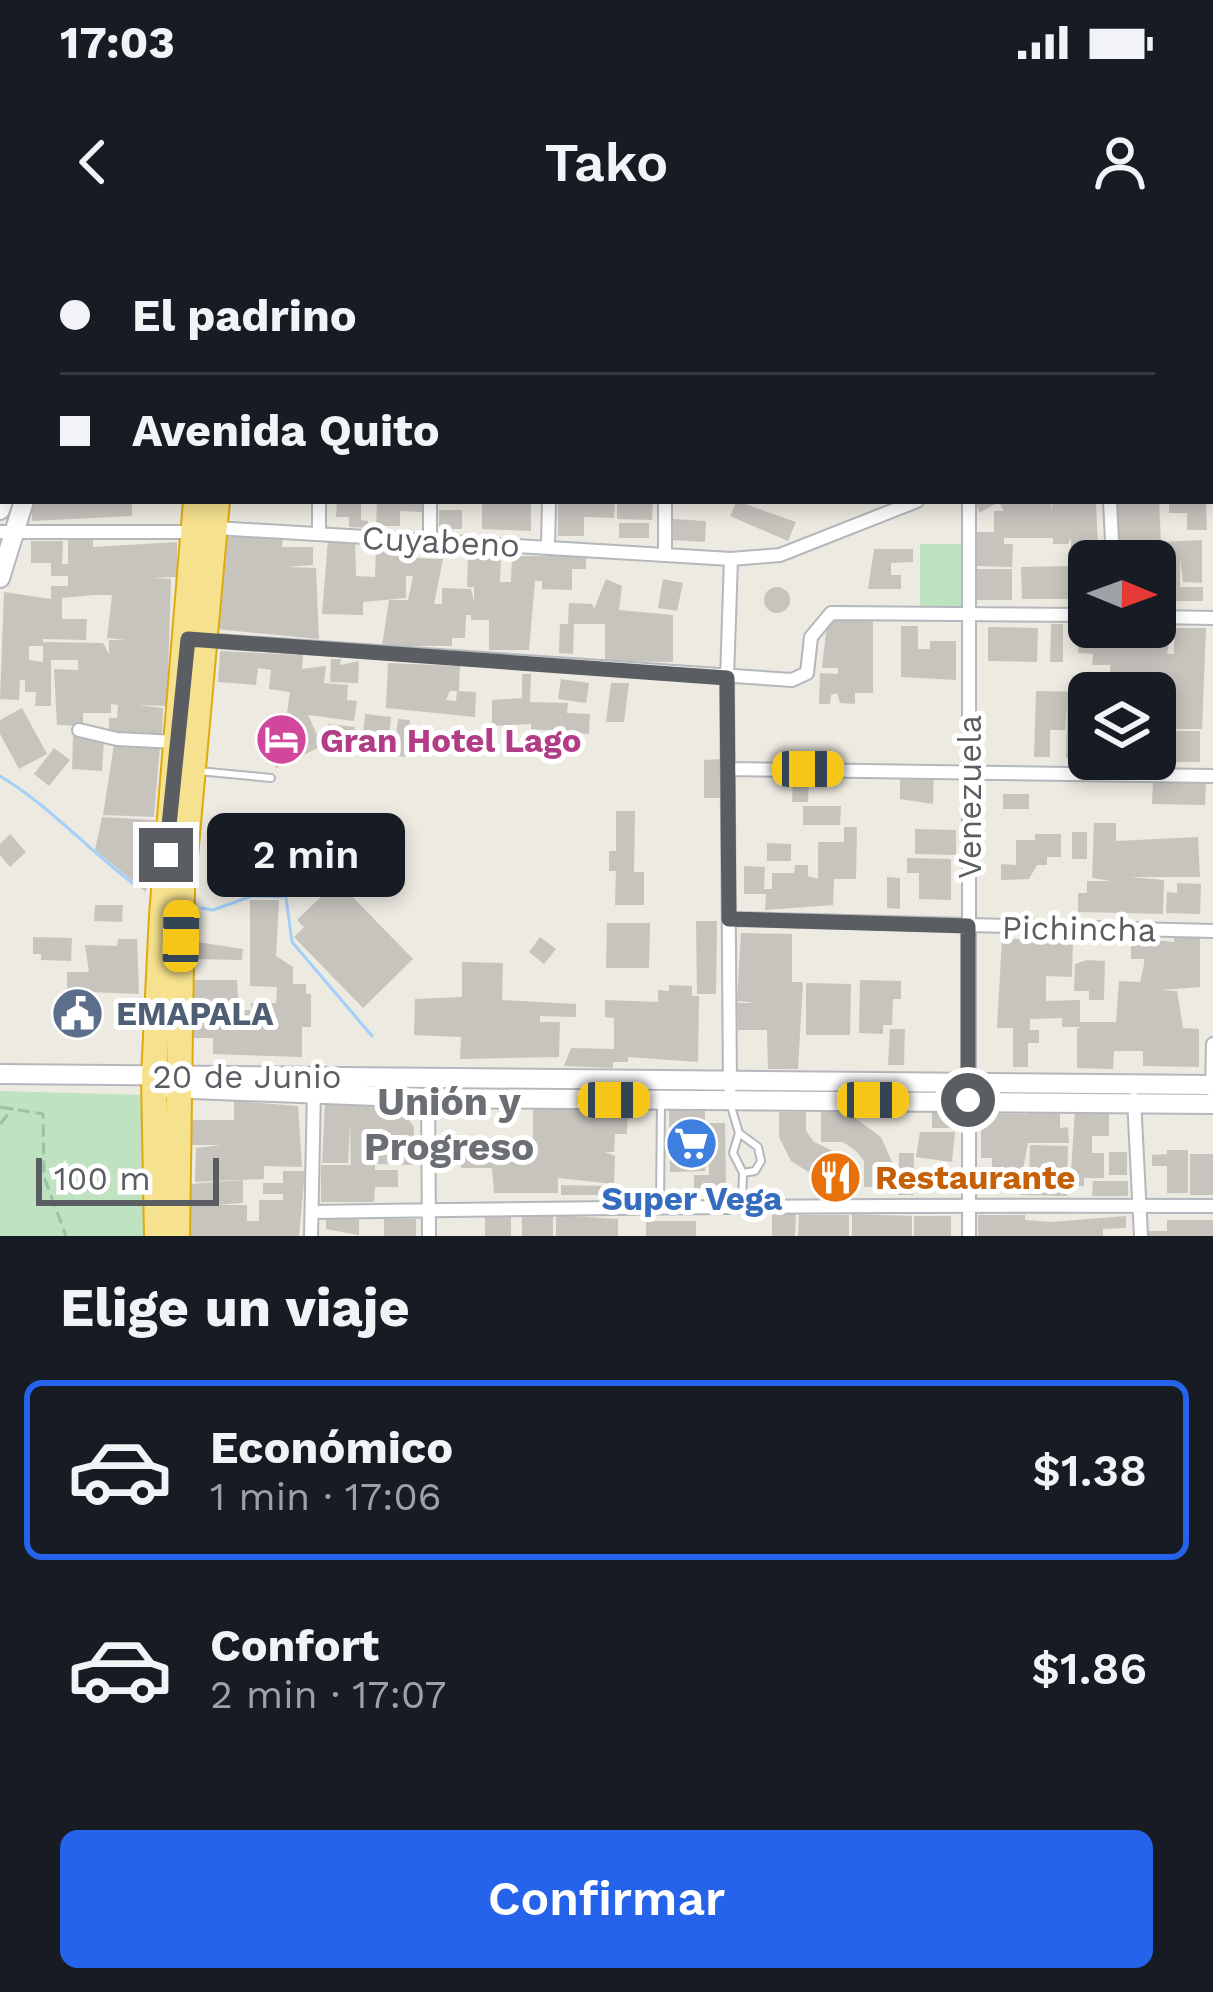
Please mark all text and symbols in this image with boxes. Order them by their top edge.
text: 17:03 [60,16,175,69]
icon: back [60,129,126,195]
icon: person [1087,129,1153,195]
text: Tako [545,131,668,194]
text: El padrino [132,289,357,342]
text: Avenida Quito [132,404,440,457]
street label: Cuyabeno [361,518,521,565]
north arrow [1068,540,1176,648]
map controls [1068,540,1176,780]
button: layers [1068,672,1176,780]
hotel icon: Gran Hotel Lago [253,712,309,768]
street label: Venezuela [950,715,989,879]
place label: Gran Hotel Lago [320,721,582,760]
car [772,751,844,787]
callout: 2 min [208,813,406,897]
route end [139,828,193,882]
text: 2 min [253,832,359,877]
car [162,900,200,972]
street label: Pichincha [1001,908,1157,949]
public building icon: EMAPALA [49,985,105,1041]
place label: EMAPALA [116,994,274,1033]
street label: 20 de Junio [153,1057,341,1096]
route start [941,1073,995,1127]
district label: Unión y Progreso [364,1079,534,1169]
car [578,1082,650,1118]
car [837,1082,909,1118]
supermarket icon: Super Vega [664,1116,720,1172]
restaurant icon: Restaurante [808,1149,864,1205]
scale bar [36,1152,219,1205]
place label: Restaurante [875,1158,1075,1197]
text: 100 m [54,1159,151,1198]
place label: Super Vega [602,1179,782,1218]
text: Elige un viaje [60,1276,410,1339]
icon: car [66,1416,174,1524]
text: Económico [210,1421,453,1474]
text: $1.38 [1033,1444,1147,1497]
text: 1 min · 17:06 [210,1474,441,1519]
icon: car [66,1614,174,1722]
text: Confort [210,1619,379,1672]
text: $1.86 [1031,1642,1147,1695]
text: 2 min · 17:07 [210,1672,446,1717]
button: Confirmar [60,1830,1153,1968]

